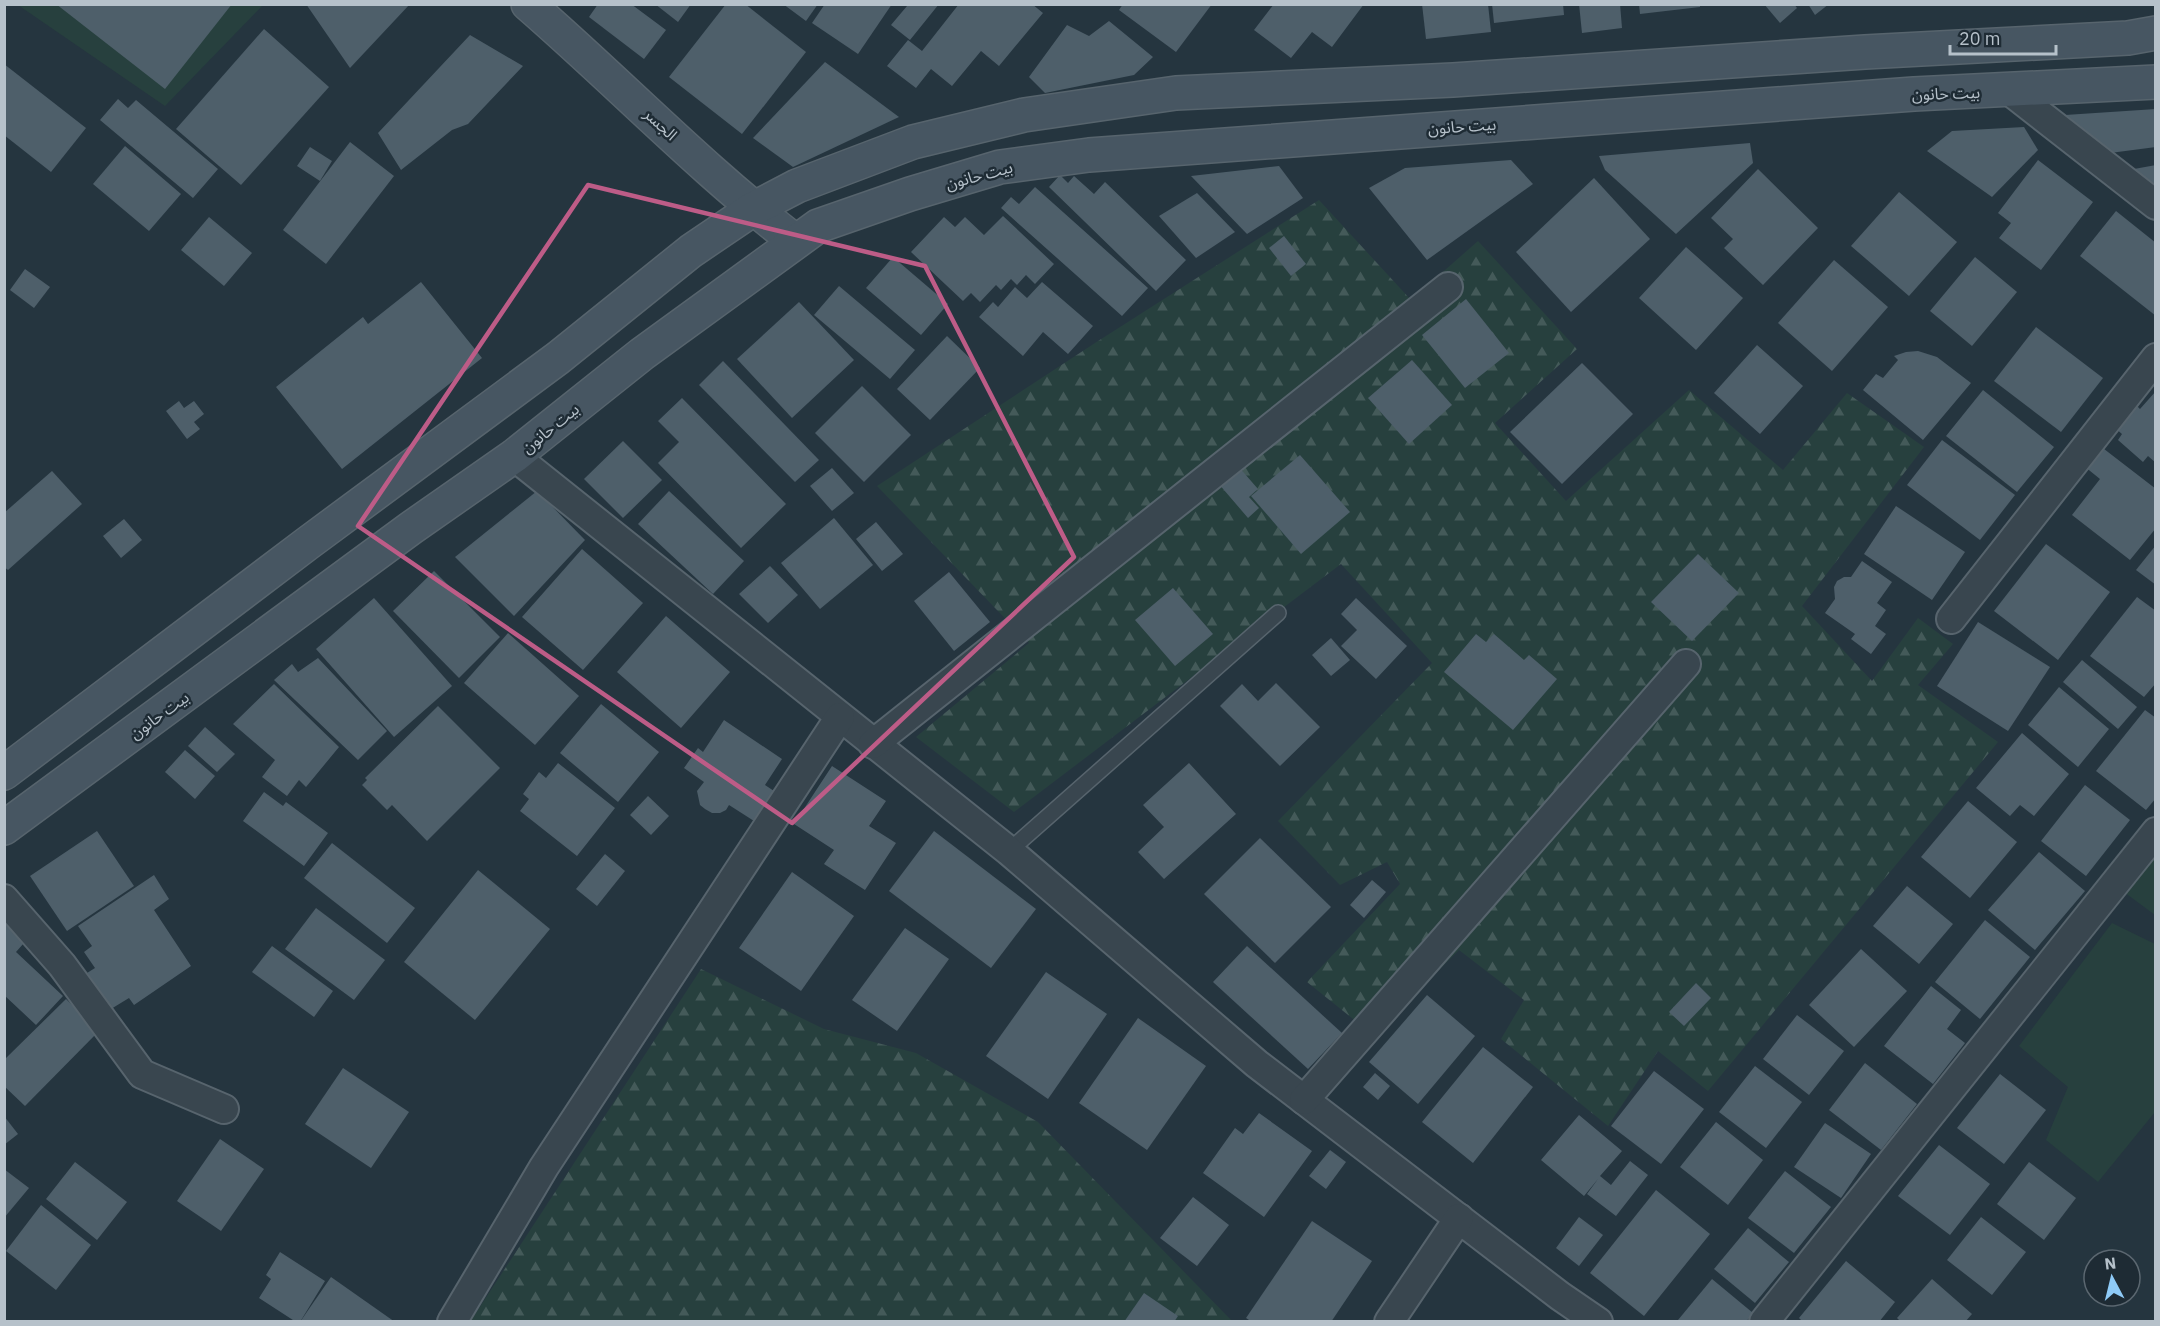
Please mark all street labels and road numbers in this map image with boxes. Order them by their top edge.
street label: بيت حانون [1911,82,1981,104]
street label: الجسر [640,103,682,144]
street label: بيت حانون [1427,114,1497,138]
street label: بيت حانون [943,156,1015,194]
street label: بيت حانون [517,399,583,457]
street label: بيت حانون [125,687,193,743]

